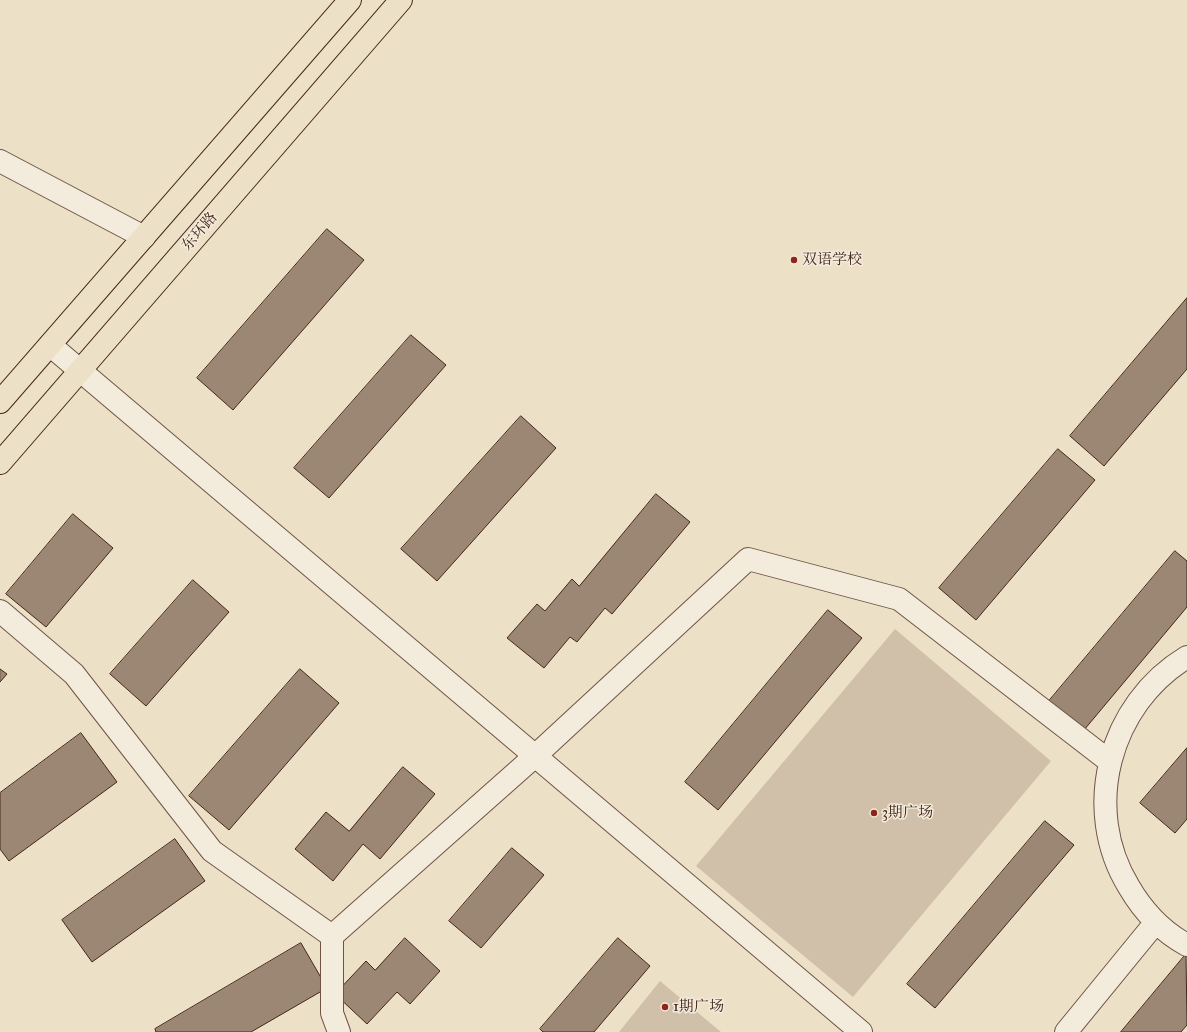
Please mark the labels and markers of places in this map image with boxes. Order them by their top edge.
place label: 双语学校 [802,251,862,269]
marker: 双语学校 [789,255,799,265]
place label: 3期广场 [882,804,933,822]
marker: 3期广场 [869,808,879,818]
place label: 1期广场 [673,998,724,1016]
marker: 1期广场 [660,1002,670,1012]

